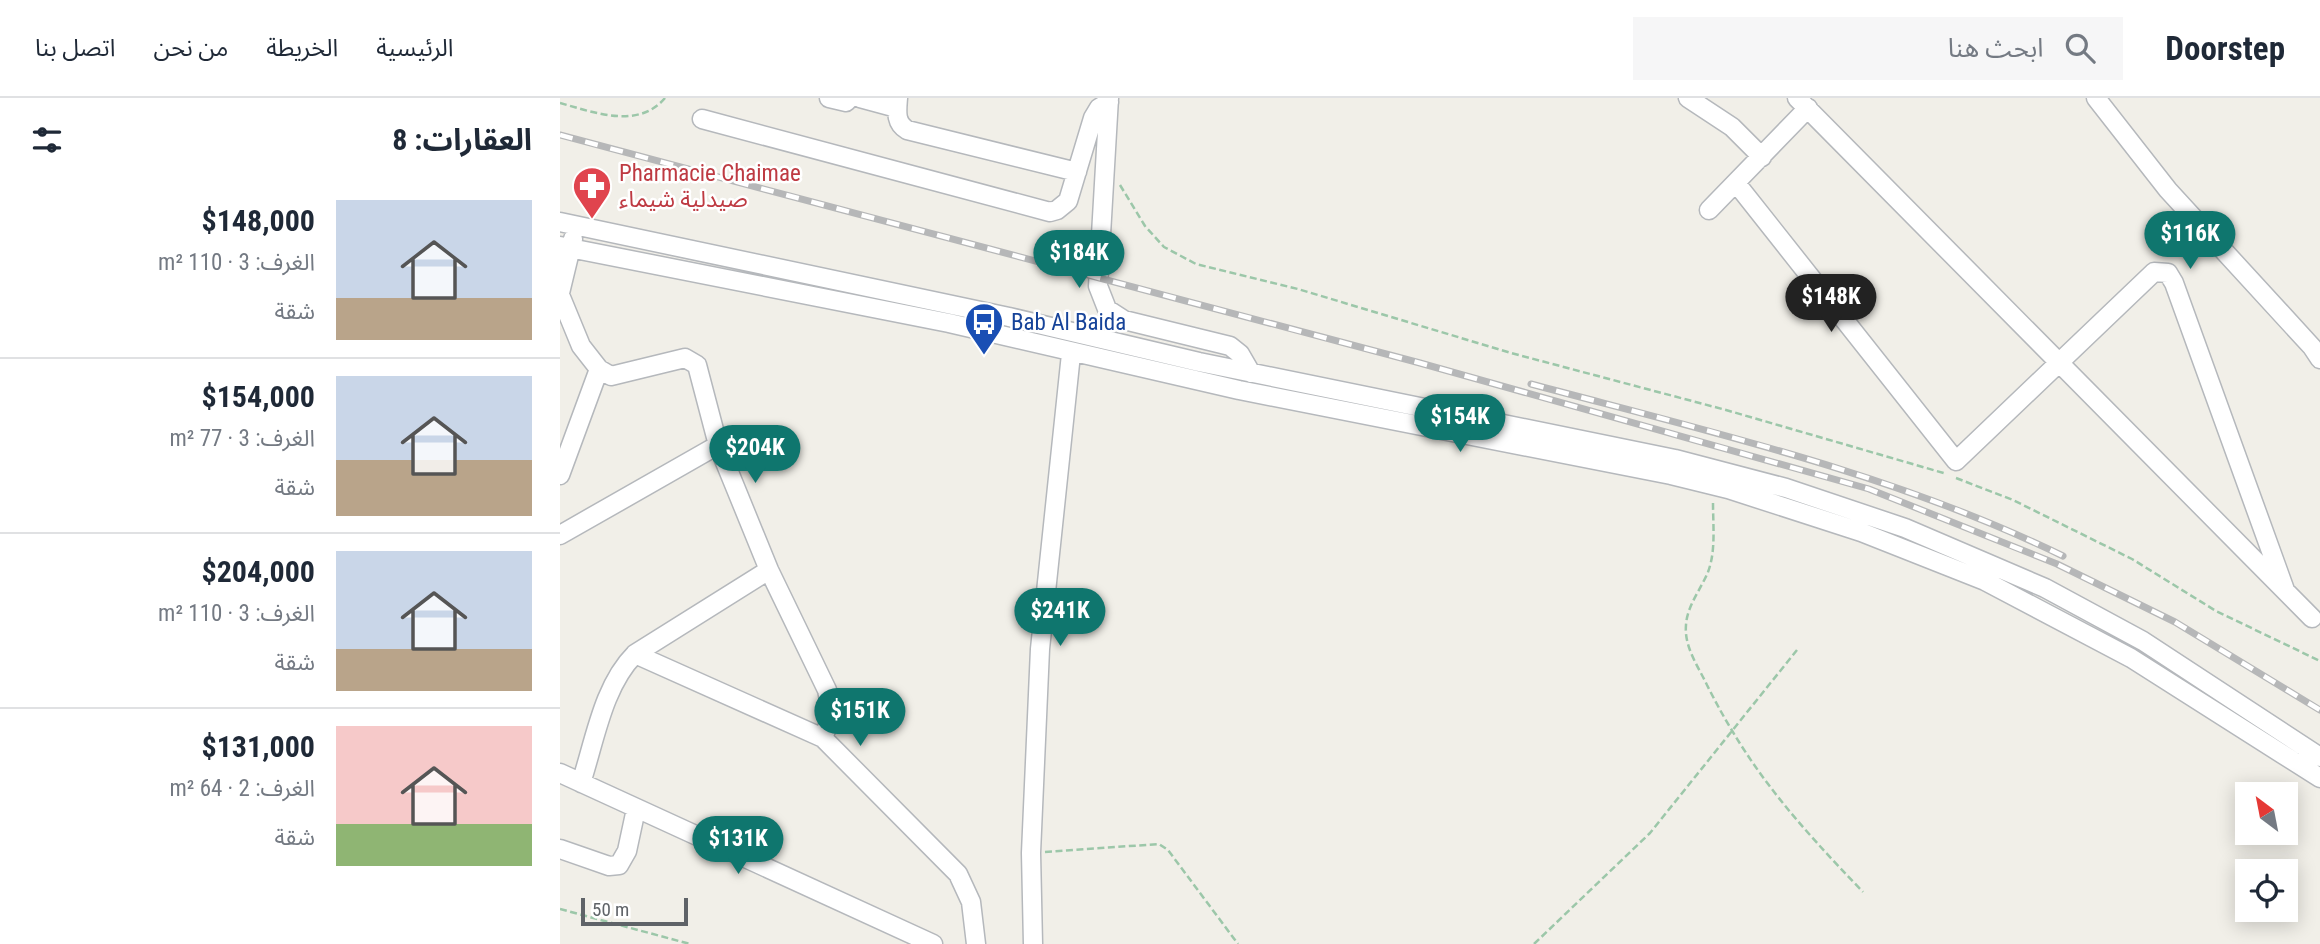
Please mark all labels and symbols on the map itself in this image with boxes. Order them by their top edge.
place label: Pharmacie Chaimae صيدلية شيماء [619,160,801,213]
pharmacy icon: Pharmacie Chaimae صيدلية شيماء [571,165,613,220]
pin: $116K [2141,212,2239,271]
pin: $184K [1030,230,1128,290]
pin: $148K [1782,274,1880,334]
bus stop icon: Bab Al Baida [963,301,1005,356]
place label: Bab Al Baida [1011,309,1126,336]
pin: $154K [1411,394,1509,454]
pin: $204K [706,426,804,485]
pin: $241K [1011,588,1109,648]
pin: $151K [811,688,909,748]
north arrow [2235,782,2298,845]
pin: $131K [689,816,787,876]
scale bar [581,895,688,927]

